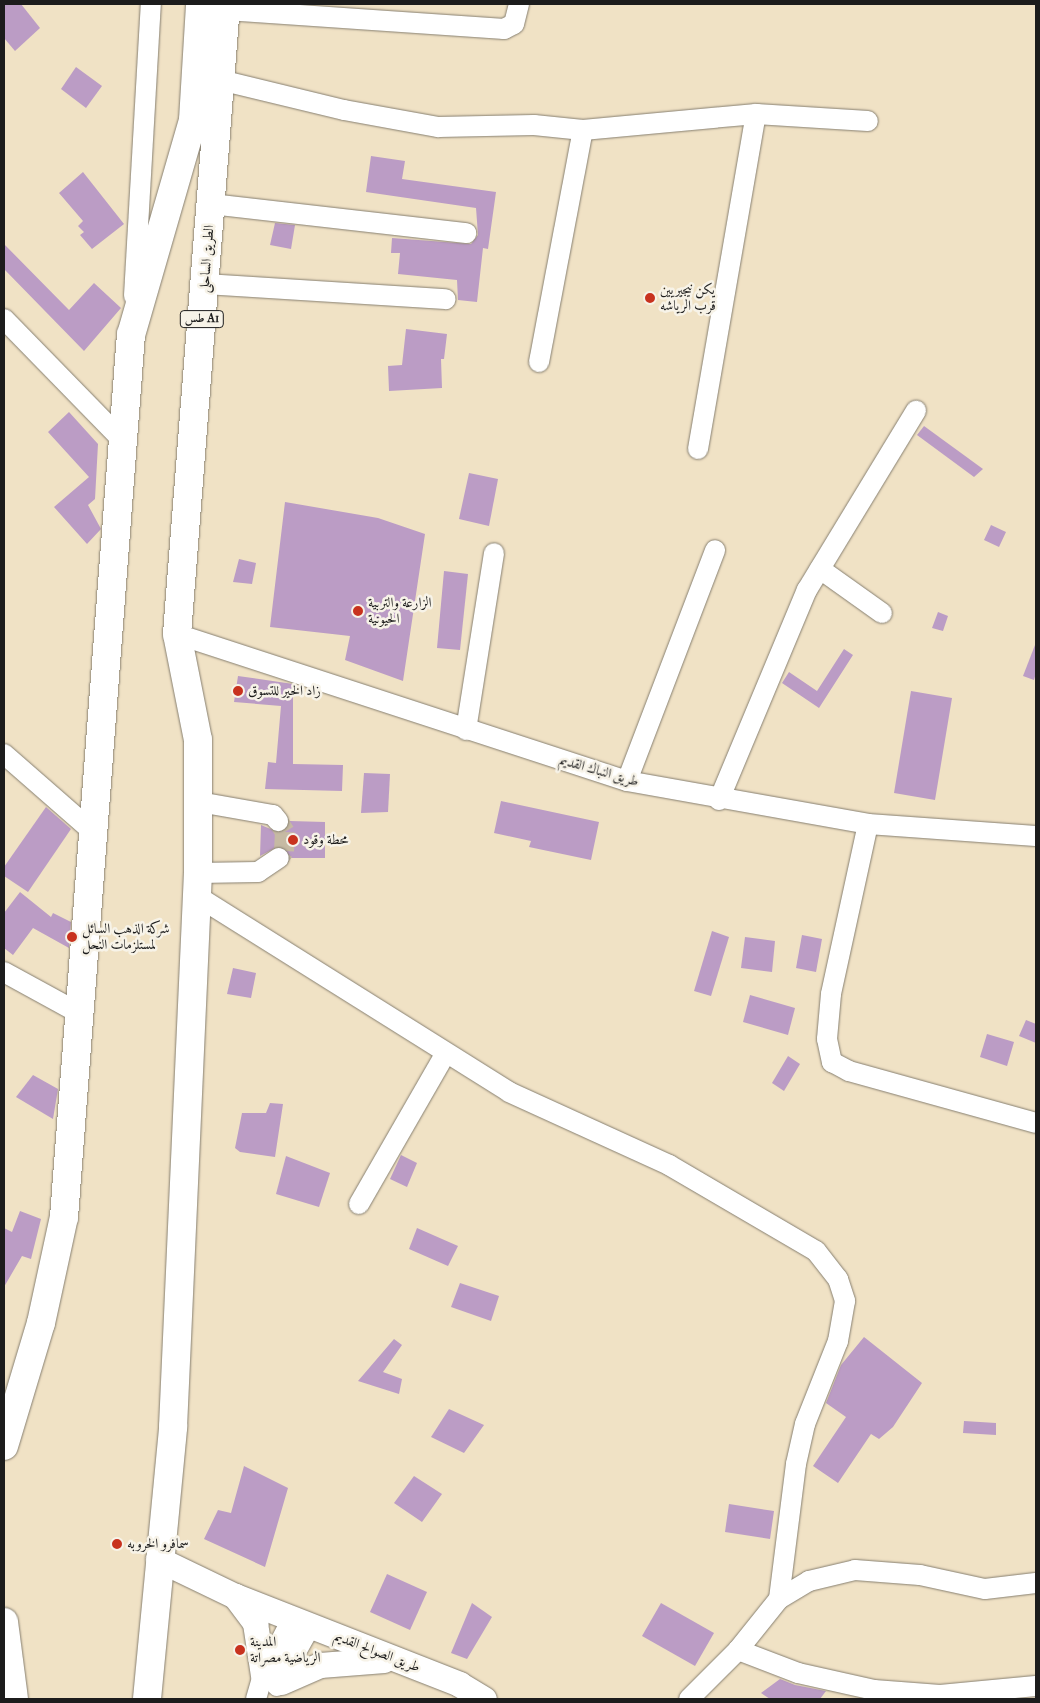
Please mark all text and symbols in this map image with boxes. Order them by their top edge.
street label: الطريق الساحلى [196,224,218,294]
place label: يكن نيجيريين قرب الرياشه [660,282,716,314]
marker: يكن نيجيريين قرب الرياشه [644,292,656,304]
road number: طس A1 [180,310,224,328]
place label: الزارعة والتربية الحيونية [368,595,432,628]
marker: الزارعة والتربية الحيونية [352,605,364,617]
place label: زاد الخير للتسوق [248,683,321,699]
marker: زاد الخير للتسوق [232,685,244,697]
street label: طريق النباك القديم [557,752,641,790]
place label: محطة وقود [303,832,348,848]
marker: محطة وقود [287,834,299,846]
place label: شركة الذهب السائل لمستلزمات النحل [82,921,169,954]
marker: شركة الذهب السائل لمستلزمات النحل [66,931,78,943]
place label: سمافرو الخروبه [127,1536,189,1552]
marker: سمافرو الخروبه [111,1538,123,1550]
street label: طريق الصوالح القديم [332,1628,422,1676]
place label: المدينة الرياضية مصراتة [250,1634,321,1666]
marker: المدينة الرياضية مصراتة [234,1644,246,1656]

